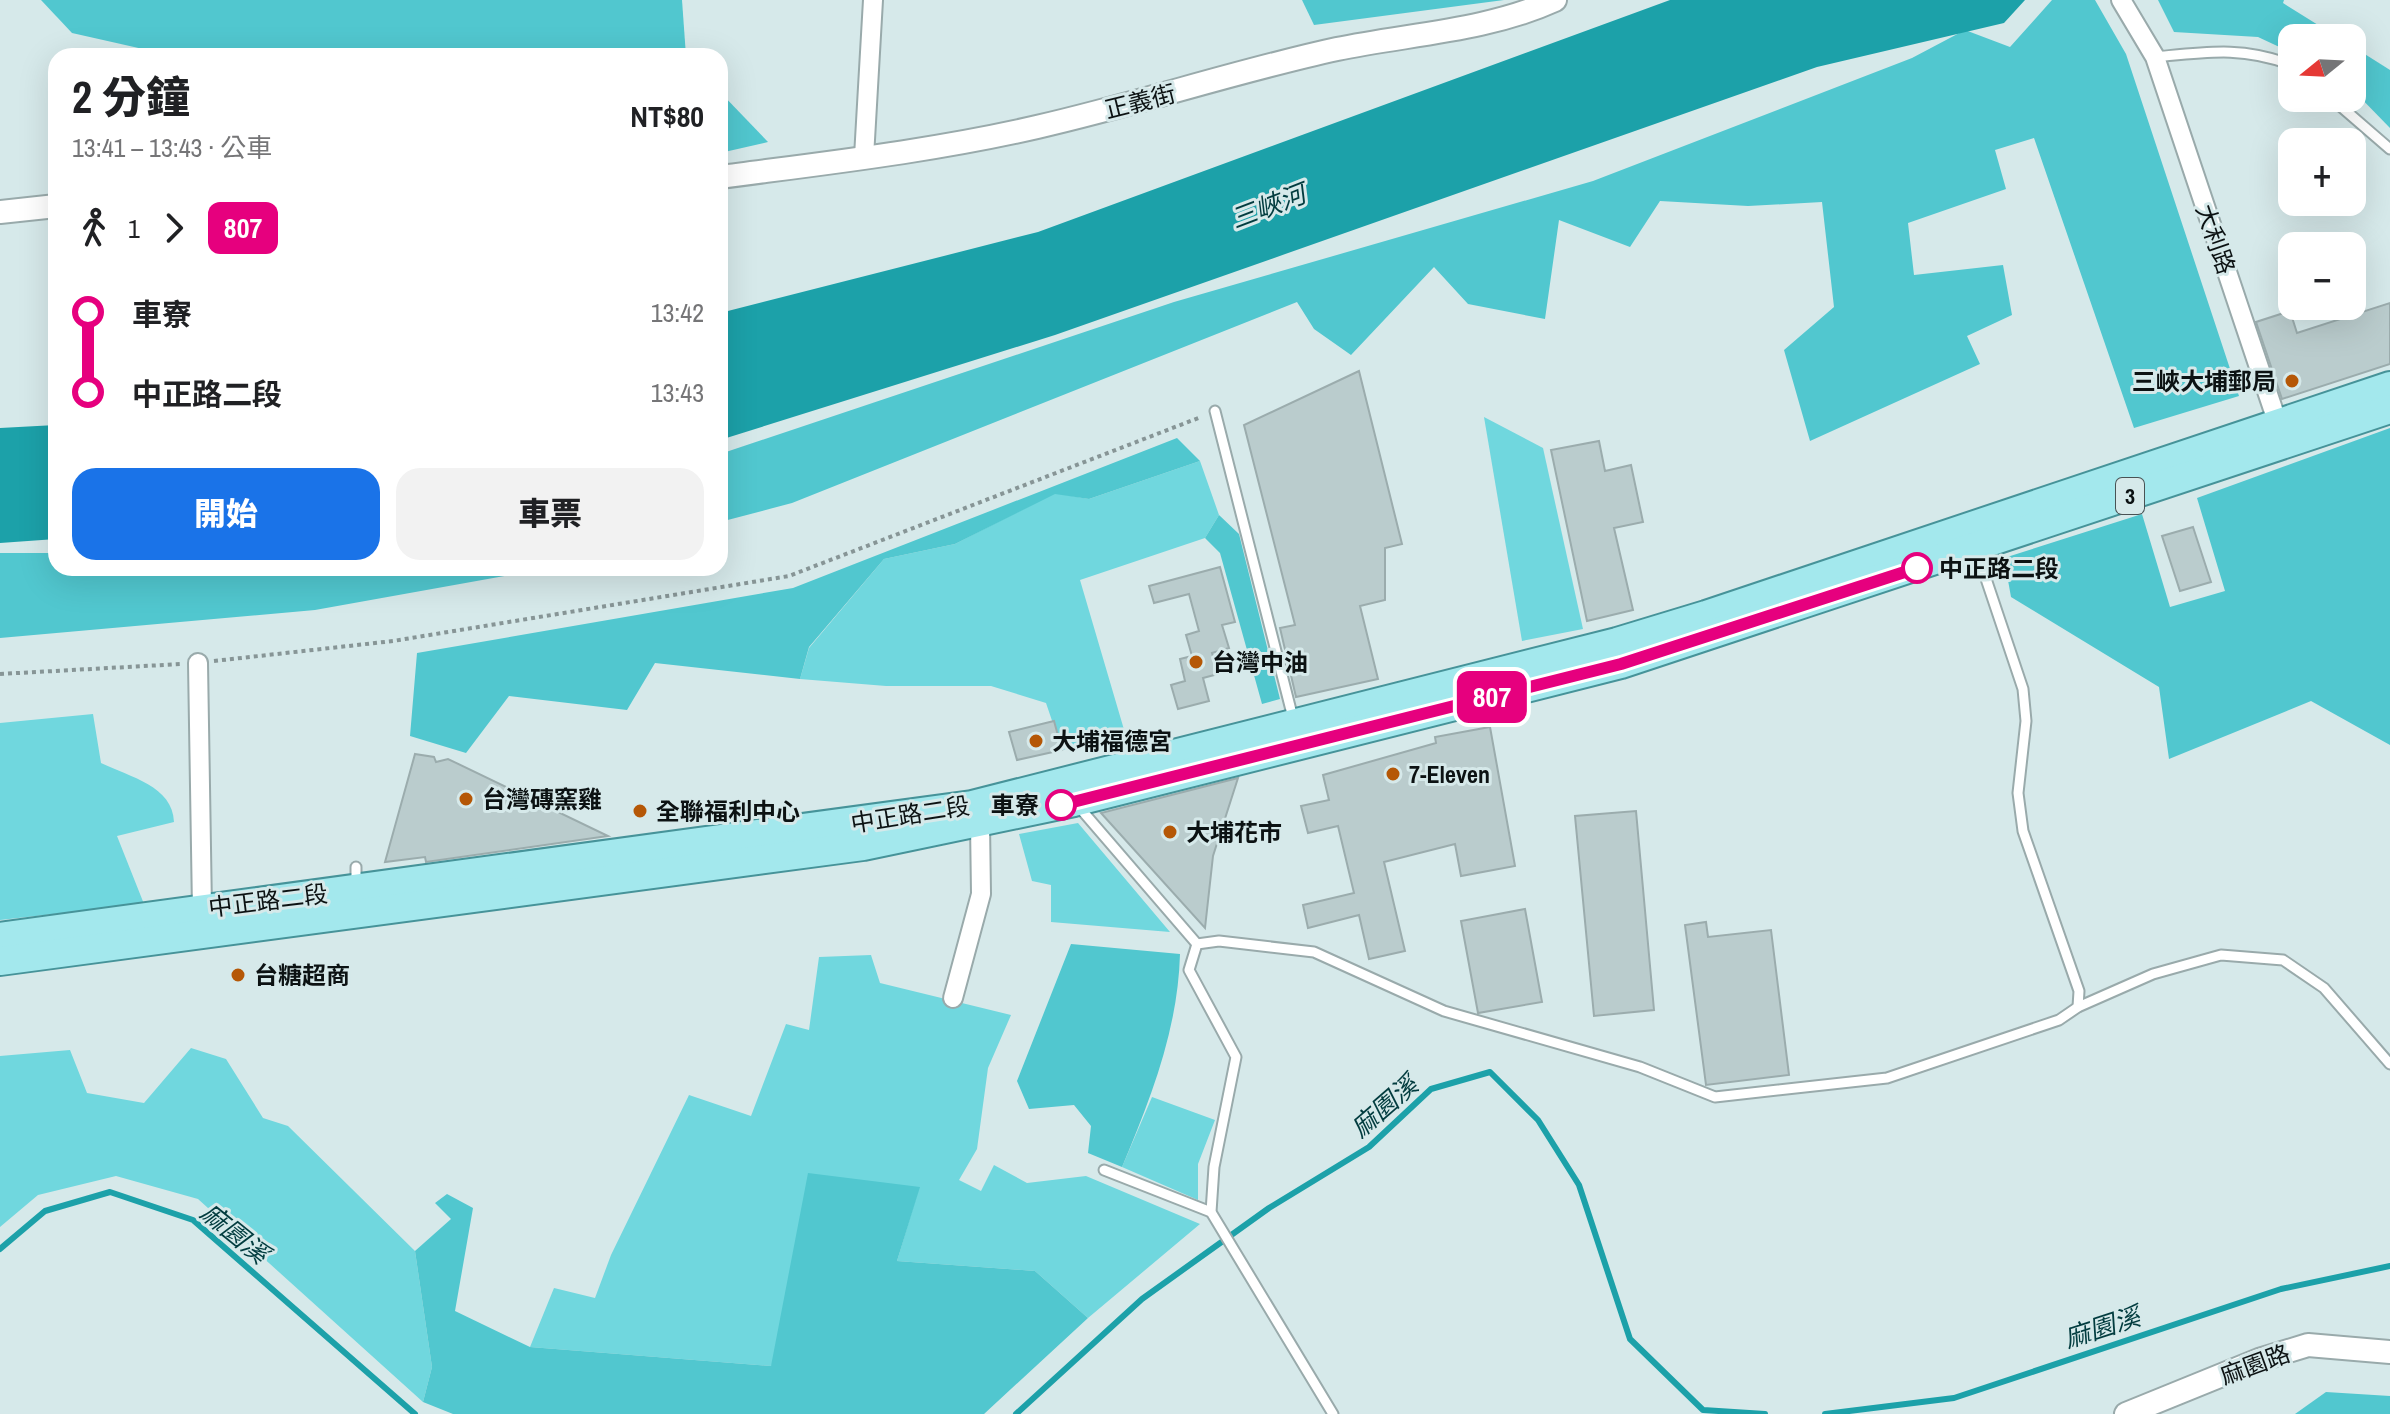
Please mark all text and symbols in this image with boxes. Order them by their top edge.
north arrow [2278,24,2366,112]
map controls [2278,24,2366,320]
text: 2 分鐘 [72,67,190,127]
street label: 正義街 [1101,77,1179,125]
text: NT$80 [630,96,704,136]
button: + [2278,128,2366,216]
text: 13:41 – 13:43 · 公車 [72,130,272,165]
water label: 三峽河 [1225,174,1315,236]
street label: 大利路 [2189,200,2243,278]
icon: walk [72,206,116,250]
icon: forward [152,206,196,250]
text: 807 [224,209,262,247]
text: 1 [128,211,140,246]
button: − [2278,232,2366,320]
text: 車寮 [132,294,192,334]
text: 13:42 [651,295,704,330]
place label: 三峽大埔郵局 [2132,365,2276,397]
marker: 三峽大埔郵局 [2283,372,2301,390]
text: 中正路二段 [132,374,282,414]
text: 13:43 [651,375,704,410]
button: 開始 [72,468,380,560]
button: 車票 [396,468,704,560]
road number: 3 [2116,478,2144,514]
place label: 中正路二段 [1939,552,2059,584]
marker: 中正路二段 [1902,553,1932,583]
place label: 台灣中油 [1212,646,1308,678]
marker: 台灣中油 [1187,653,1205,671]
line badge: 807 [1446,671,1538,723]
text: 807 [1473,678,1511,716]
place label: 大埔福德宮 [1052,725,1172,757]
marker: 大埔福德宮 [1027,732,1045,750]
place label: 7-Eleven [1409,758,1490,790]
marker: 7-Eleven [1384,765,1402,783]
place label: 台灣磚窯雞 [482,783,602,815]
street label: 中正路二段 [848,789,972,839]
place label: 車寮 [991,789,1039,821]
marker: 台灣磚窯雞 [457,790,475,808]
marker: 車寮 [1046,790,1076,820]
place label: 全聯福利中心 [656,795,800,827]
marker: 全聯福利中心 [631,802,649,820]
place label: 大埔花市 [1186,816,1282,848]
marker: 大埔花市 [1161,823,1179,841]
street label: 中正路二段 [206,877,330,923]
place label: 台糖超商 [254,959,350,991]
marker: 台糖超商 [229,966,247,984]
water label: 麻園溪 [1343,1065,1428,1145]
water label: 麻園溪 [194,1195,279,1274]
water label: 麻園溪 [2059,1297,2148,1356]
street label: 麻園路 [2216,1337,2294,1391]

